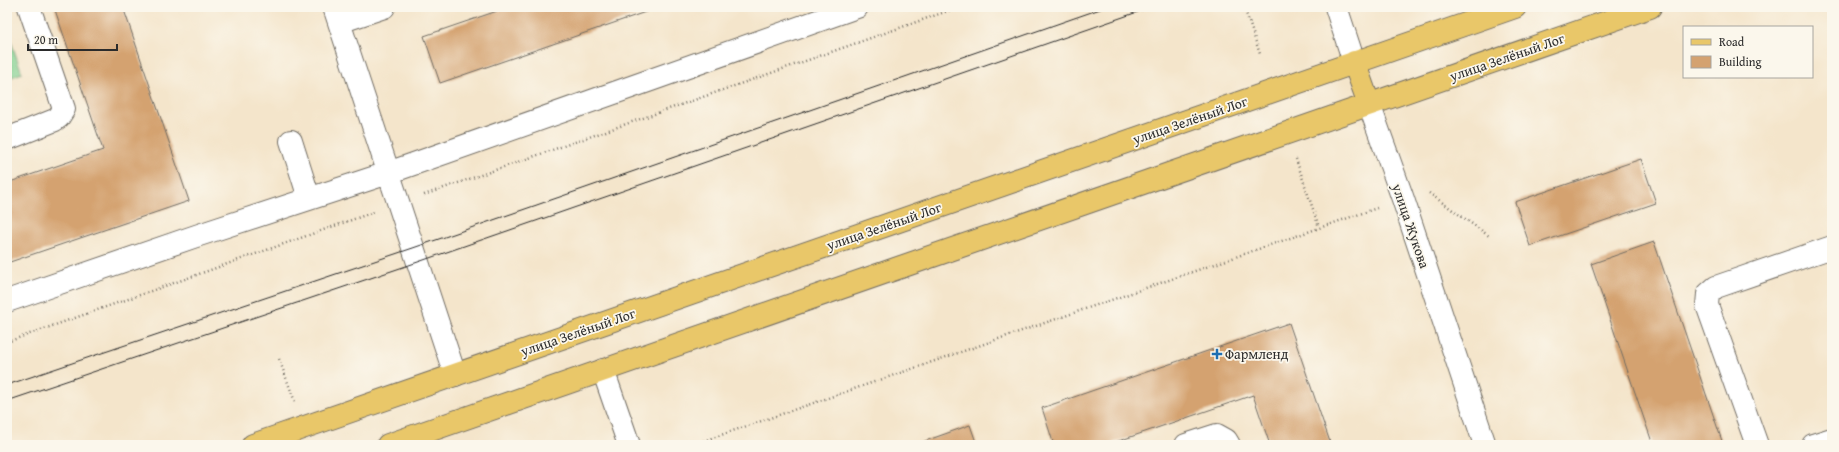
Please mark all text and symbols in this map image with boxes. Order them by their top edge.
scale bar [28,26,117,52]
legend [1683,26,1813,78]
street label: улица Зелёный Лог [1446,28,1567,86]
text: 20 m [34,31,58,48]
text: Road [1719,33,1745,50]
text: Building [1719,53,1762,70]
street label: улица Зелёный Лог [1129,91,1250,149]
street label: улица Жукова [1387,180,1435,271]
street label: улица Зелёный Лог [823,197,944,255]
street label: улица Зелёный Лог [517,303,638,361]
place label: Фармленд [1225,344,1289,364]
marker: Фармленд [1212,349,1222,359]

